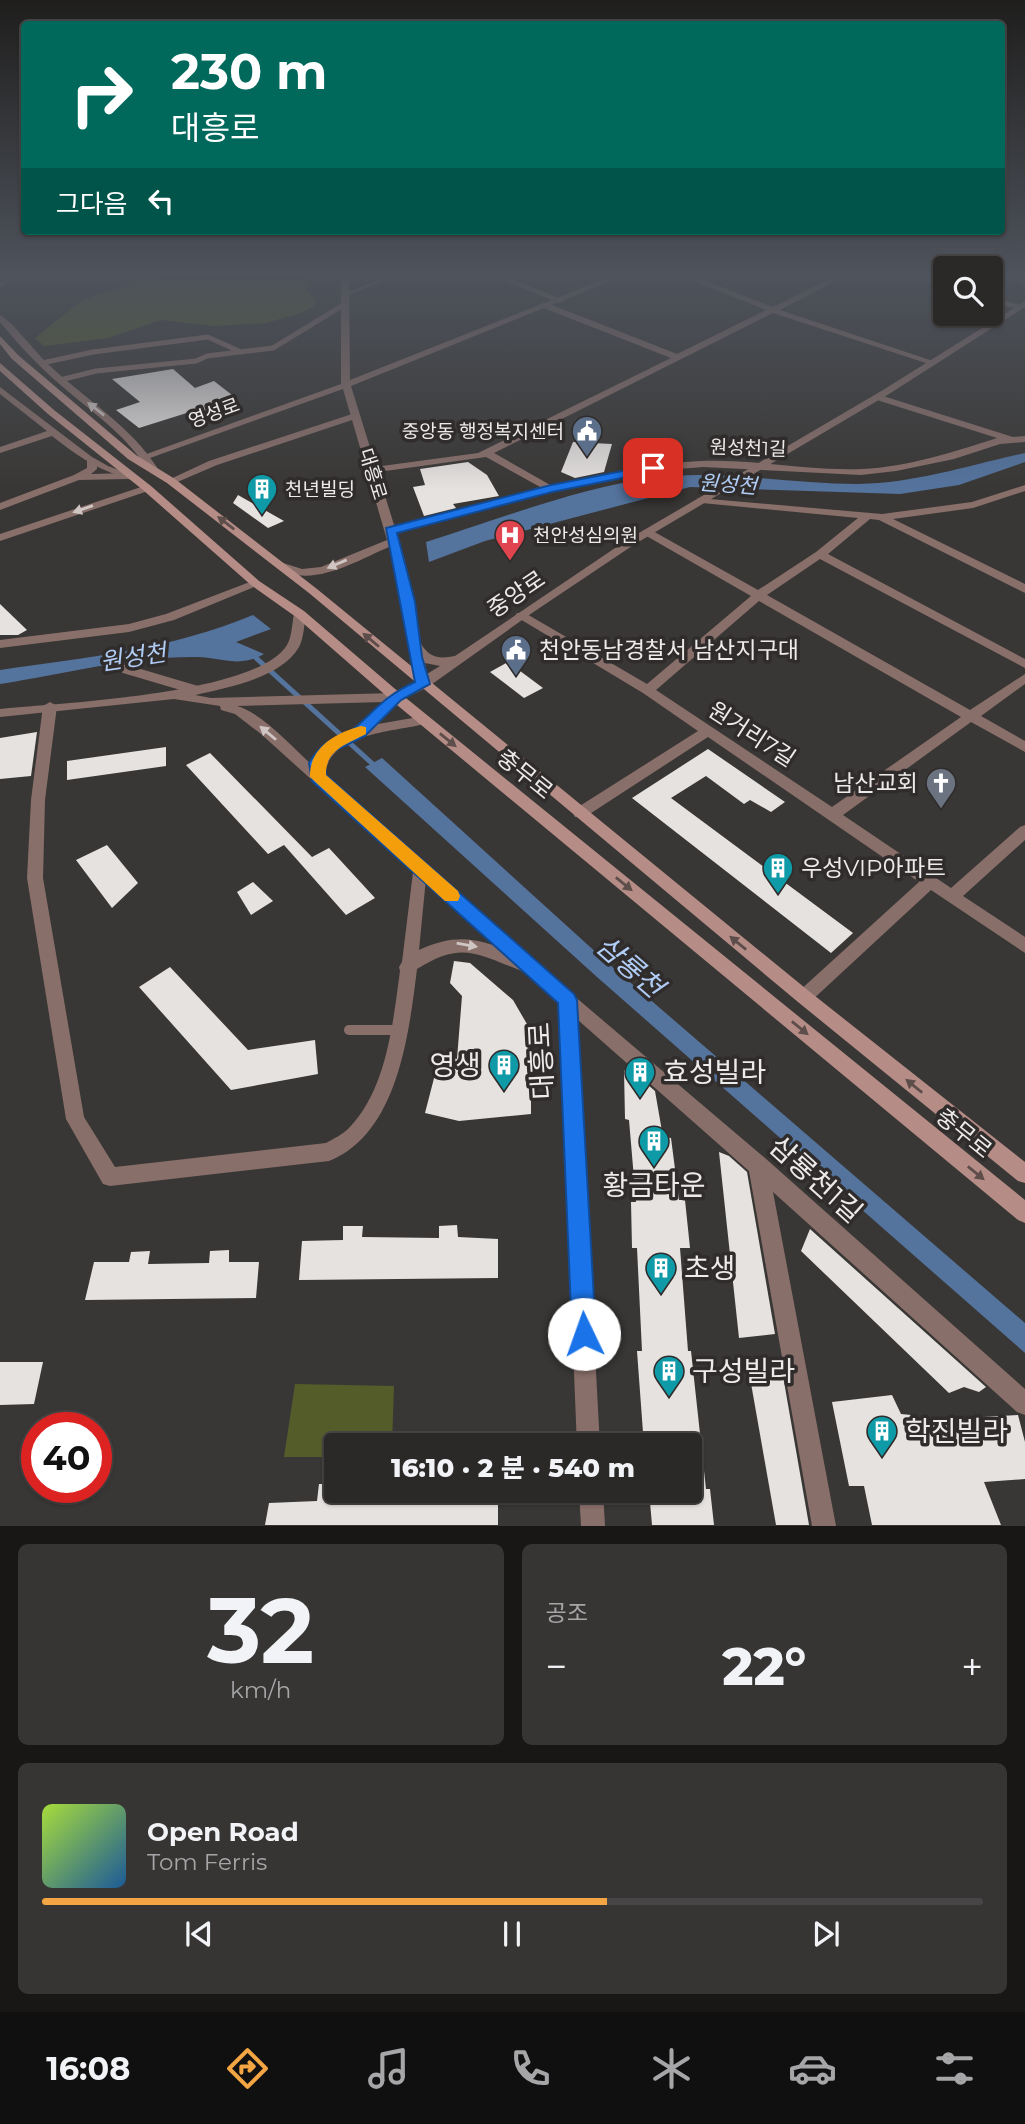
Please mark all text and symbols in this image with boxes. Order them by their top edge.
text: 230 m [171,42,327,101]
icon: right [56,49,147,140]
text: 대흥로 [171,108,259,147]
icon: left [142,182,180,220]
text: 그다음 [56,188,128,220]
map controls [933,256,1003,326]
button: search [933,256,1003,326]
street label: 영성로 [185,393,243,433]
one-way arrow [88,402,106,417]
public building icon: 중앙동 행정복지센터 [570,414,604,458]
place label: 중앙동 행정복지센터 [402,420,564,443]
street label: 원성천1길 [709,435,787,461]
pin [623,438,683,498]
street label: 대흥로 [354,446,392,502]
icon: arrive [634,449,672,487]
water label: 원성천 [698,470,760,499]
building icon: 천년빌딩 [245,472,279,516]
place label: 천년빌딩 [285,478,355,501]
one-way arrow [72,505,93,515]
one-way arrow [217,516,235,531]
hospital icon: 천안성심의원 [493,518,527,562]
place label: 천안성심의원 [533,524,638,547]
one-way arrow [327,559,348,570]
street label: 중앙로 [482,565,550,623]
one-way arrow [362,633,379,648]
public building icon: 천안동남경찰서 남산지구대 [499,633,533,677]
place label: 천안동남경찰서 남산지구대 [539,636,799,664]
water label: 원성천 [98,637,171,677]
street label: 원거리7길 [703,696,801,772]
one-way arrow [260,726,277,741]
one-way arrow [440,732,457,747]
street label: 충무로 [492,743,558,805]
church icon: 남산교회 [924,766,958,810]
place label: 남산교회 [833,769,918,797]
building icon: 우성VIP아파트 [761,851,795,895]
place label: 우성VIP아파트 [801,854,946,882]
one-way arrow [616,876,633,891]
water label: 삼룡천 [590,928,673,1006]
one-way arrow [729,936,746,951]
one-way arrow [456,940,478,951]
one-way arrow [791,1021,809,1036]
street label: 대흥로 [522,1022,560,1100]
place label: 영생 [429,1048,481,1082]
building icon: 영생 [487,1048,521,1092]
building icon: 효성빌라 [623,1055,657,1099]
place label: 효성빌라 [663,1055,766,1089]
one-way arrow [906,1079,923,1094]
street label: 충무로 [931,1102,997,1164]
building icon: 황금타운 [637,1124,671,1168]
street label: 삼룡천1길 [763,1129,869,1229]
one-way arrow [967,1165,985,1180]
place label: 황금타운 [602,1168,706,1202]
building icon: 초생 [644,1251,678,1295]
place label: 초생 [684,1251,736,1285]
position arrow [547,1297,621,1371]
building icon: 구성빌라 [652,1354,686,1398]
place label: 구성빌라 [692,1354,795,1388]
speed limit sign: 40 [21,1412,112,1503]
building icon: 학진빌라 [865,1414,899,1458]
place label: 학진빌라 [905,1414,1008,1448]
text: 16:10 · 2 분 · 540 m [391,1452,635,1484]
text: 32 [207,1575,314,1686]
text: 공조 [546,1599,588,1627]
text: 22° [722,1635,806,1698]
text: − [546,1643,567,1690]
text: + [961,1643,983,1690]
text: km/h [230,1676,291,1704]
text: Open Road [147,1816,299,1848]
text: Tom Ferris [147,1848,267,1876]
icon: previous [180,1915,218,1953]
icon: pause [493,1915,531,1953]
icon: next [807,1915,845,1953]
icon: directions [223,2044,272,2093]
icon: music [364,2044,413,2093]
icon: phone [506,2044,555,2093]
icon: climate [647,2044,696,2093]
icon: car [788,2044,837,2093]
icon: filters [930,2044,979,2093]
text: 16:08 [46,2049,130,2088]

